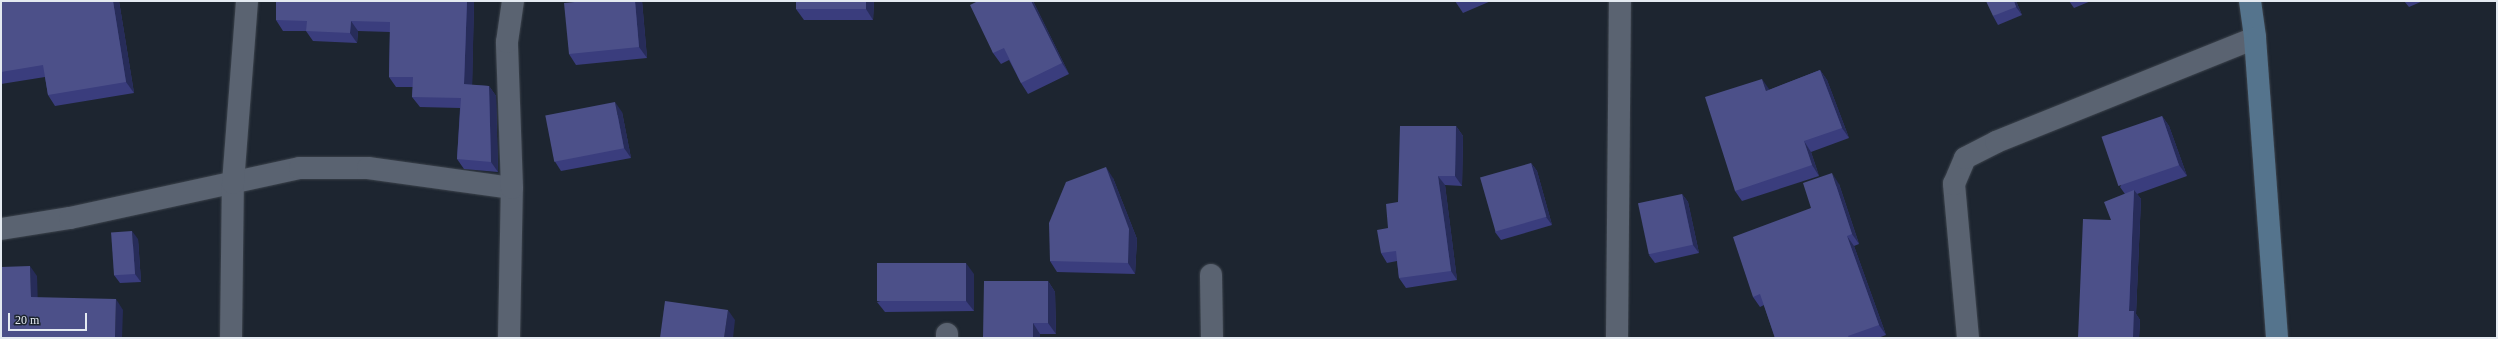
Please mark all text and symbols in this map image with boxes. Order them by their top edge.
scale bar [10,305,89,331]
text: 20 m [15,313,39,327]

